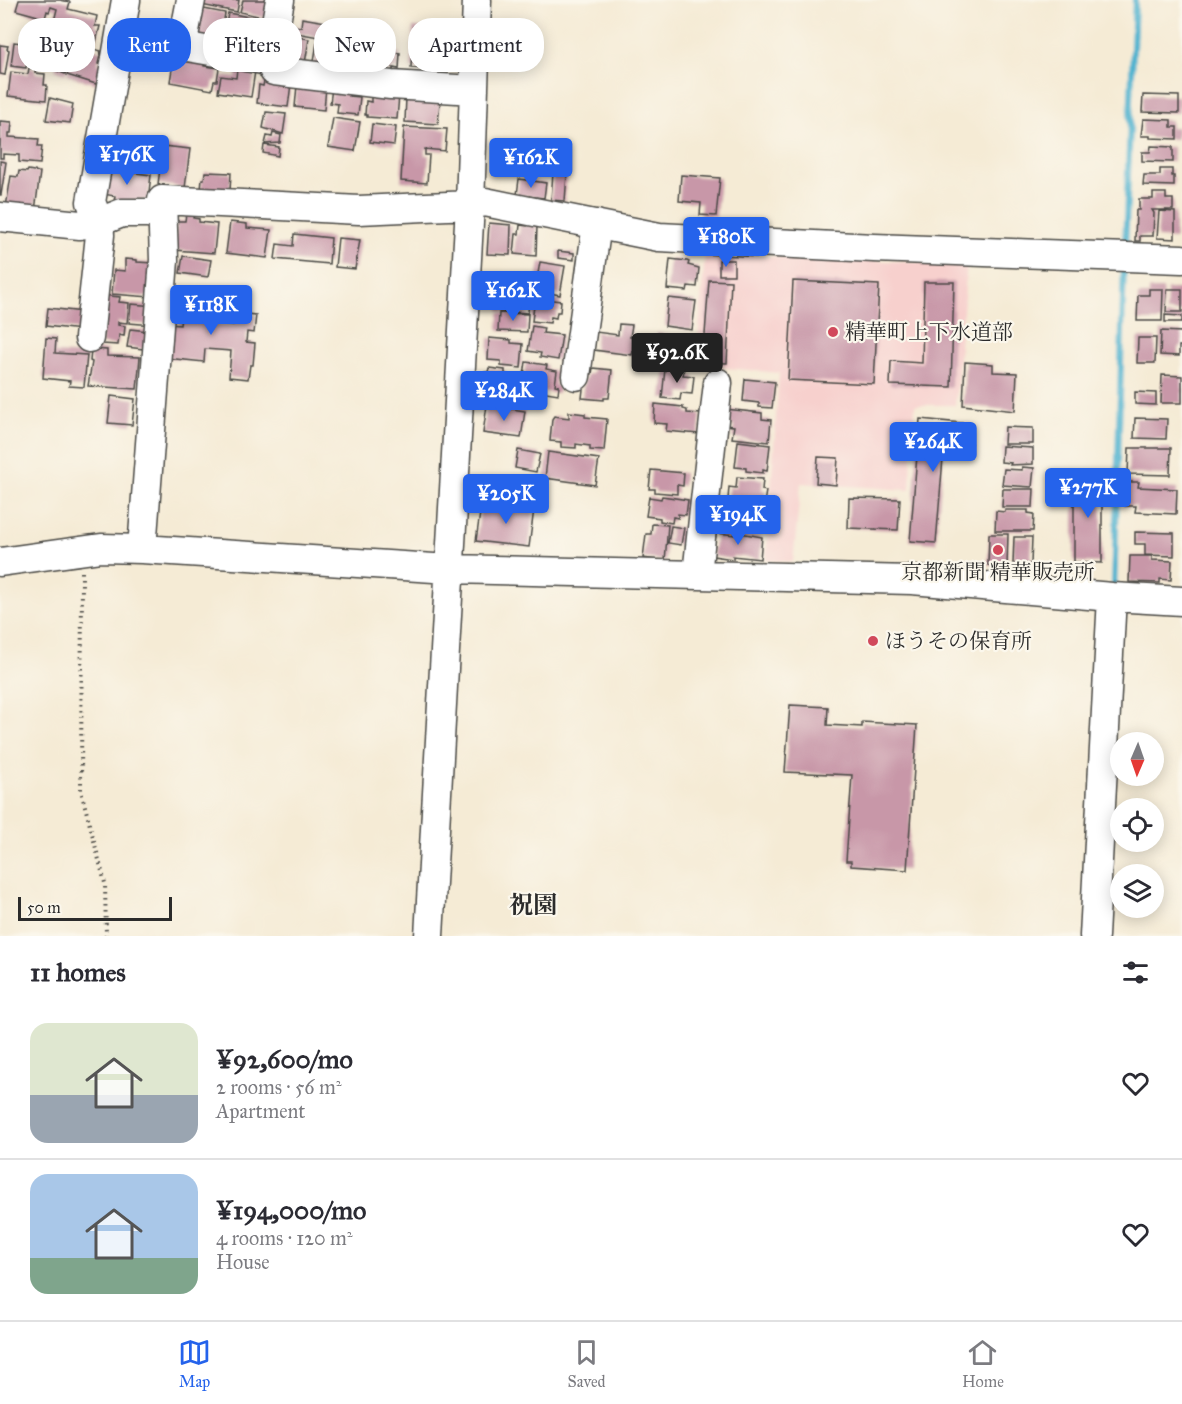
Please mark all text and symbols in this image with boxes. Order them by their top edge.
chip: Buy [18,18,95,72]
chip: Rent [107,18,191,72]
chip: Filters [203,18,302,72]
chip: New [314,18,396,72]
chip: Apartment [408,18,544,72]
pin: ¥176K [85,135,169,186]
pin: ¥162K [489,138,573,189]
text: ¥176K [99,142,155,166]
text: ¥162K [503,145,559,169]
pin: ¥180K [684,217,768,268]
text: ¥180K [697,224,755,248]
pin: ¥162K [471,271,555,322]
text: ¥162K [485,278,541,302]
pin: ¥118K [169,285,253,336]
text: ¥118K [184,292,238,316]
place label: 精華町上下水道部 [845,319,1013,345]
marker: 精華町上下水道部 [826,325,840,339]
pin: ¥92.6K [628,333,726,384]
text: ¥92.6K [646,340,708,364]
pin: ¥284K [462,371,546,422]
text: ¥284K [475,378,533,402]
pin: ¥264K [891,422,975,473]
text: ¥264K [904,429,962,453]
pin: ¥277K [1046,468,1130,519]
pin: ¥205K [464,474,548,525]
text: ¥277K [1059,475,1117,499]
text: ¥205K [477,481,535,505]
pin: ¥194K [696,495,780,546]
text: ¥194K [710,502,766,526]
marker: 京都新聞 精華販売所 [991,543,1005,557]
place label: 京都新聞 精華販売所 [901,559,1095,585]
place label: ほうその保育所 [885,628,1032,654]
marker: ほうその保育所 [866,634,880,648]
north arrow [1110,732,1164,786]
map controls [1110,732,1164,918]
button: locate [1110,798,1164,852]
button: layers [1110,864,1164,918]
district label: 祝園 [509,890,557,920]
scale bar [18,894,172,922]
text: 50 m [27,898,61,917]
text: 11 homes [30,956,126,988]
icon: filters [1119,956,1152,989]
text: ¥92,600/mo [216,1043,353,1075]
icon: home [78,1047,150,1119]
icon: heart [1119,1067,1152,1100]
text: 2 rooms · 56 m² [216,1075,342,1099]
text: Apartment [216,1099,305,1123]
text: ¥194,000/mo [216,1194,366,1226]
icon: home [78,1198,150,1270]
icon: heart [1119,1218,1152,1251]
text: 4 rooms · 120 m² [216,1226,353,1250]
text: House [216,1250,270,1274]
tab: Map [178,1336,211,1391]
tab: Saved [568,1336,606,1391]
tab: Home [962,1336,1004,1391]

